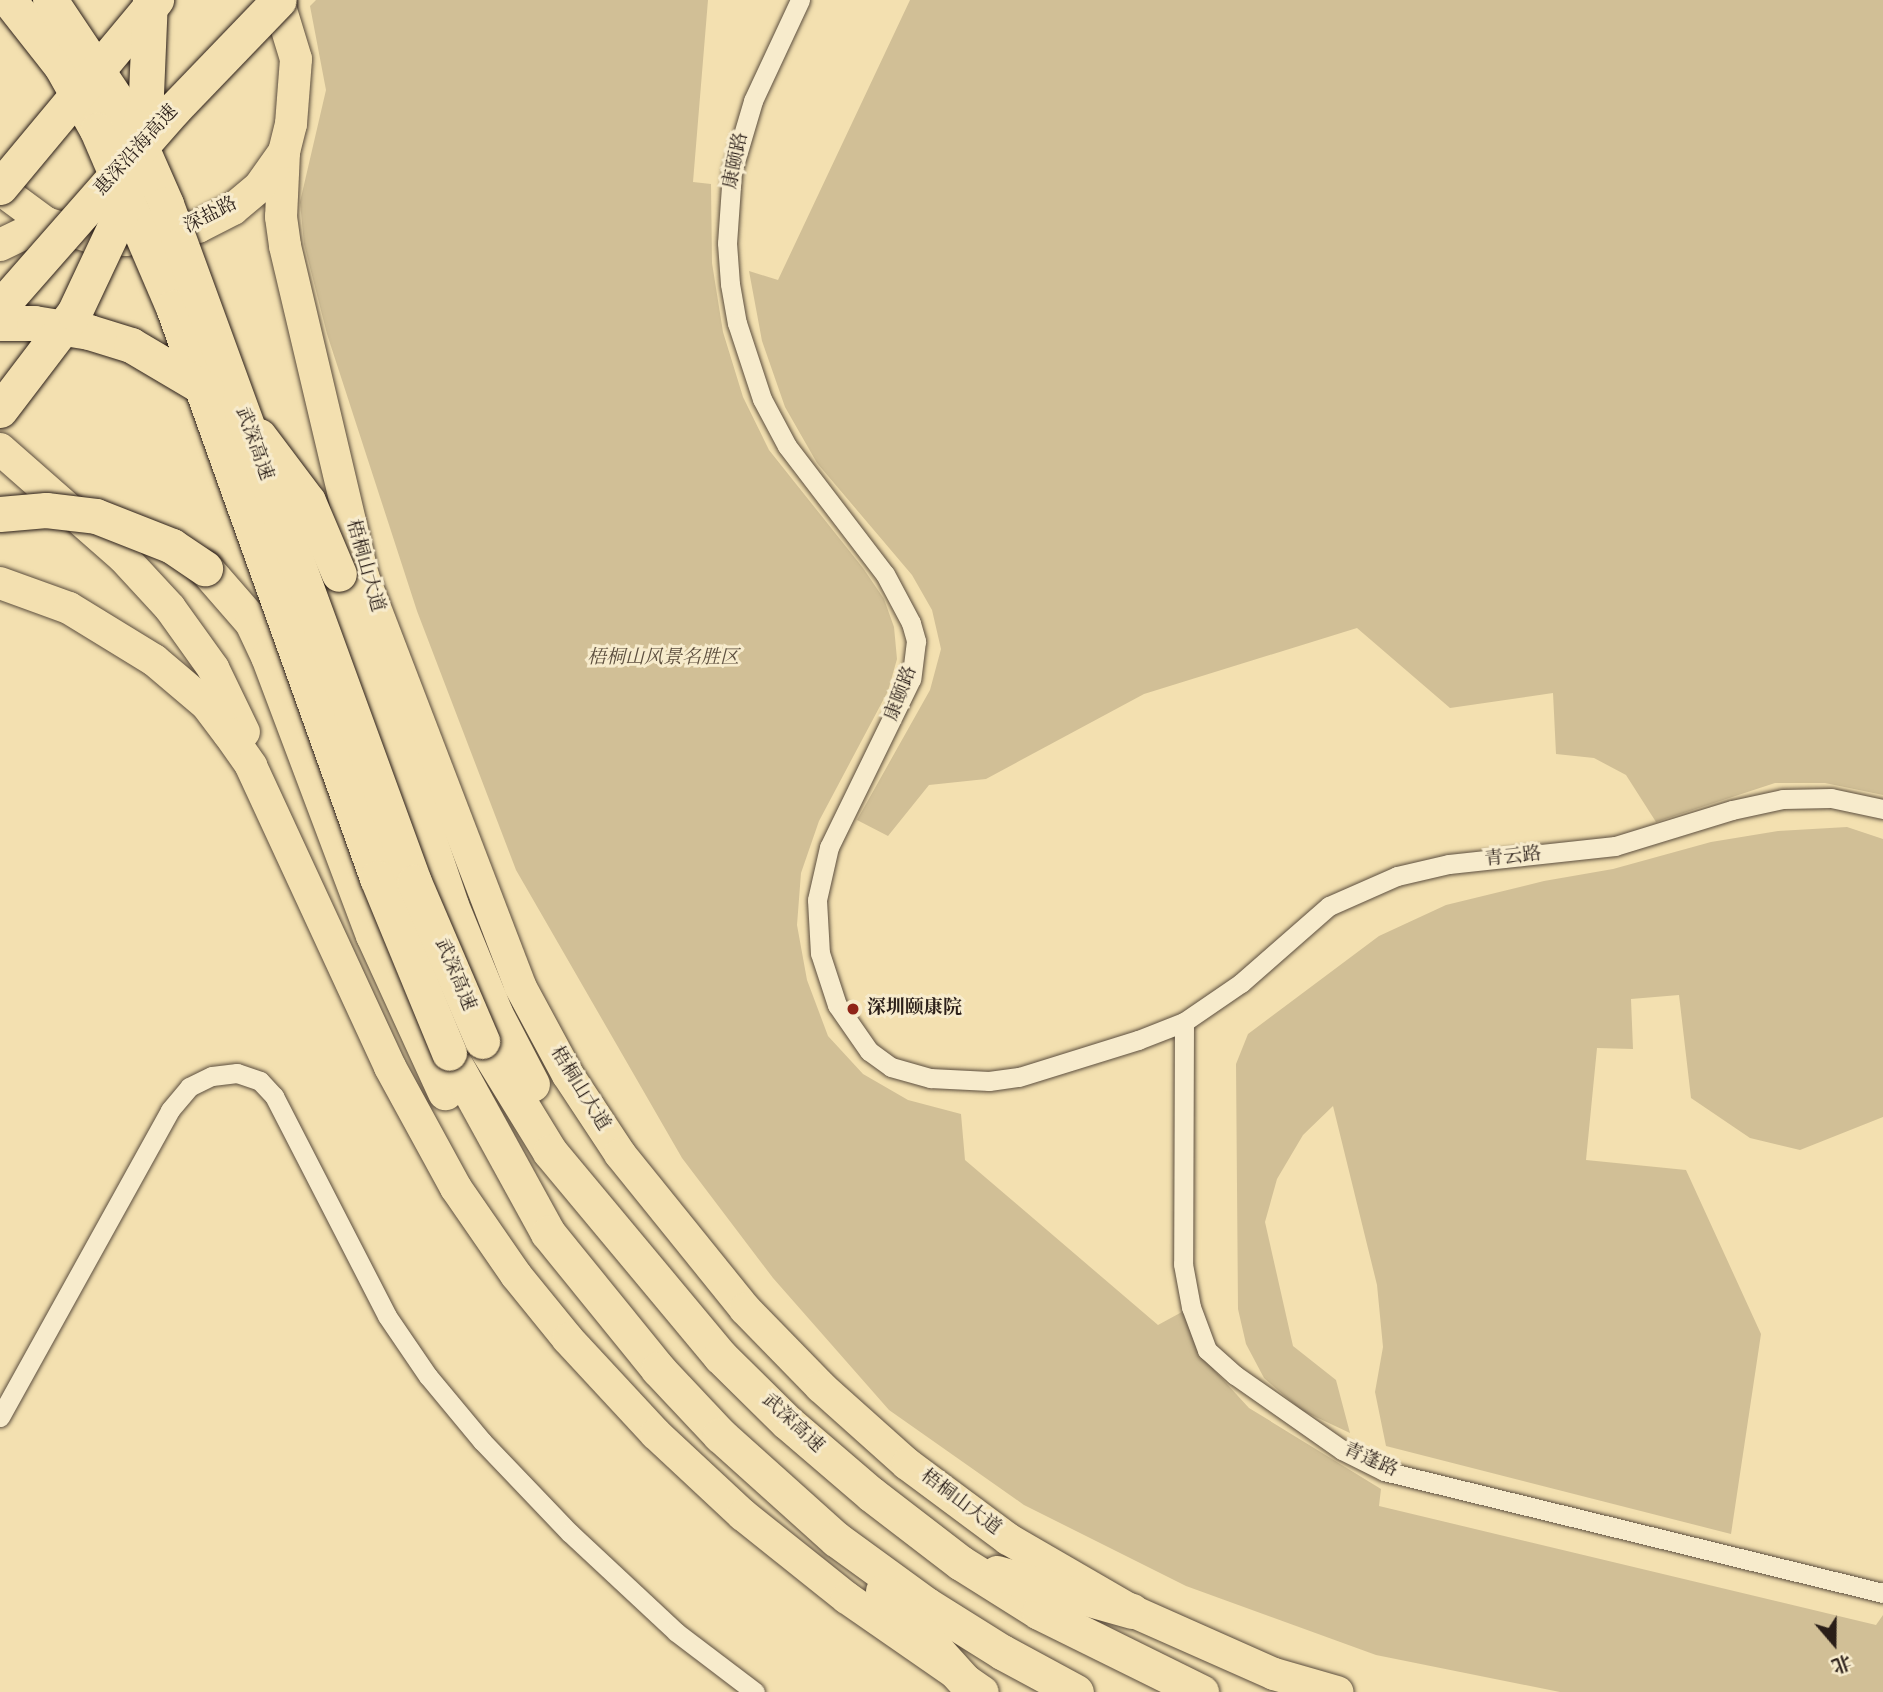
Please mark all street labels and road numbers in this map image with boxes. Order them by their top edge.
street label: 惠深沿海高速 [90,101,184,201]
street label: 康颐路 [720,131,754,191]
street label: 深盐路 [180,193,242,239]
street label: 武深高速 [229,404,277,484]
street label: 梧桐山大道 [340,517,388,615]
street label: 康颐路 [881,663,923,725]
street label: 青云路 [1483,844,1543,872]
street label: 武深高速 [429,936,479,1014]
street label: 梧桐山大道 [544,1043,614,1135]
street label: 武深高速 [756,1390,828,1458]
street label: 青蓬路 [1339,1439,1401,1483]
street label: 梧桐山大道 [915,1465,1005,1541]

